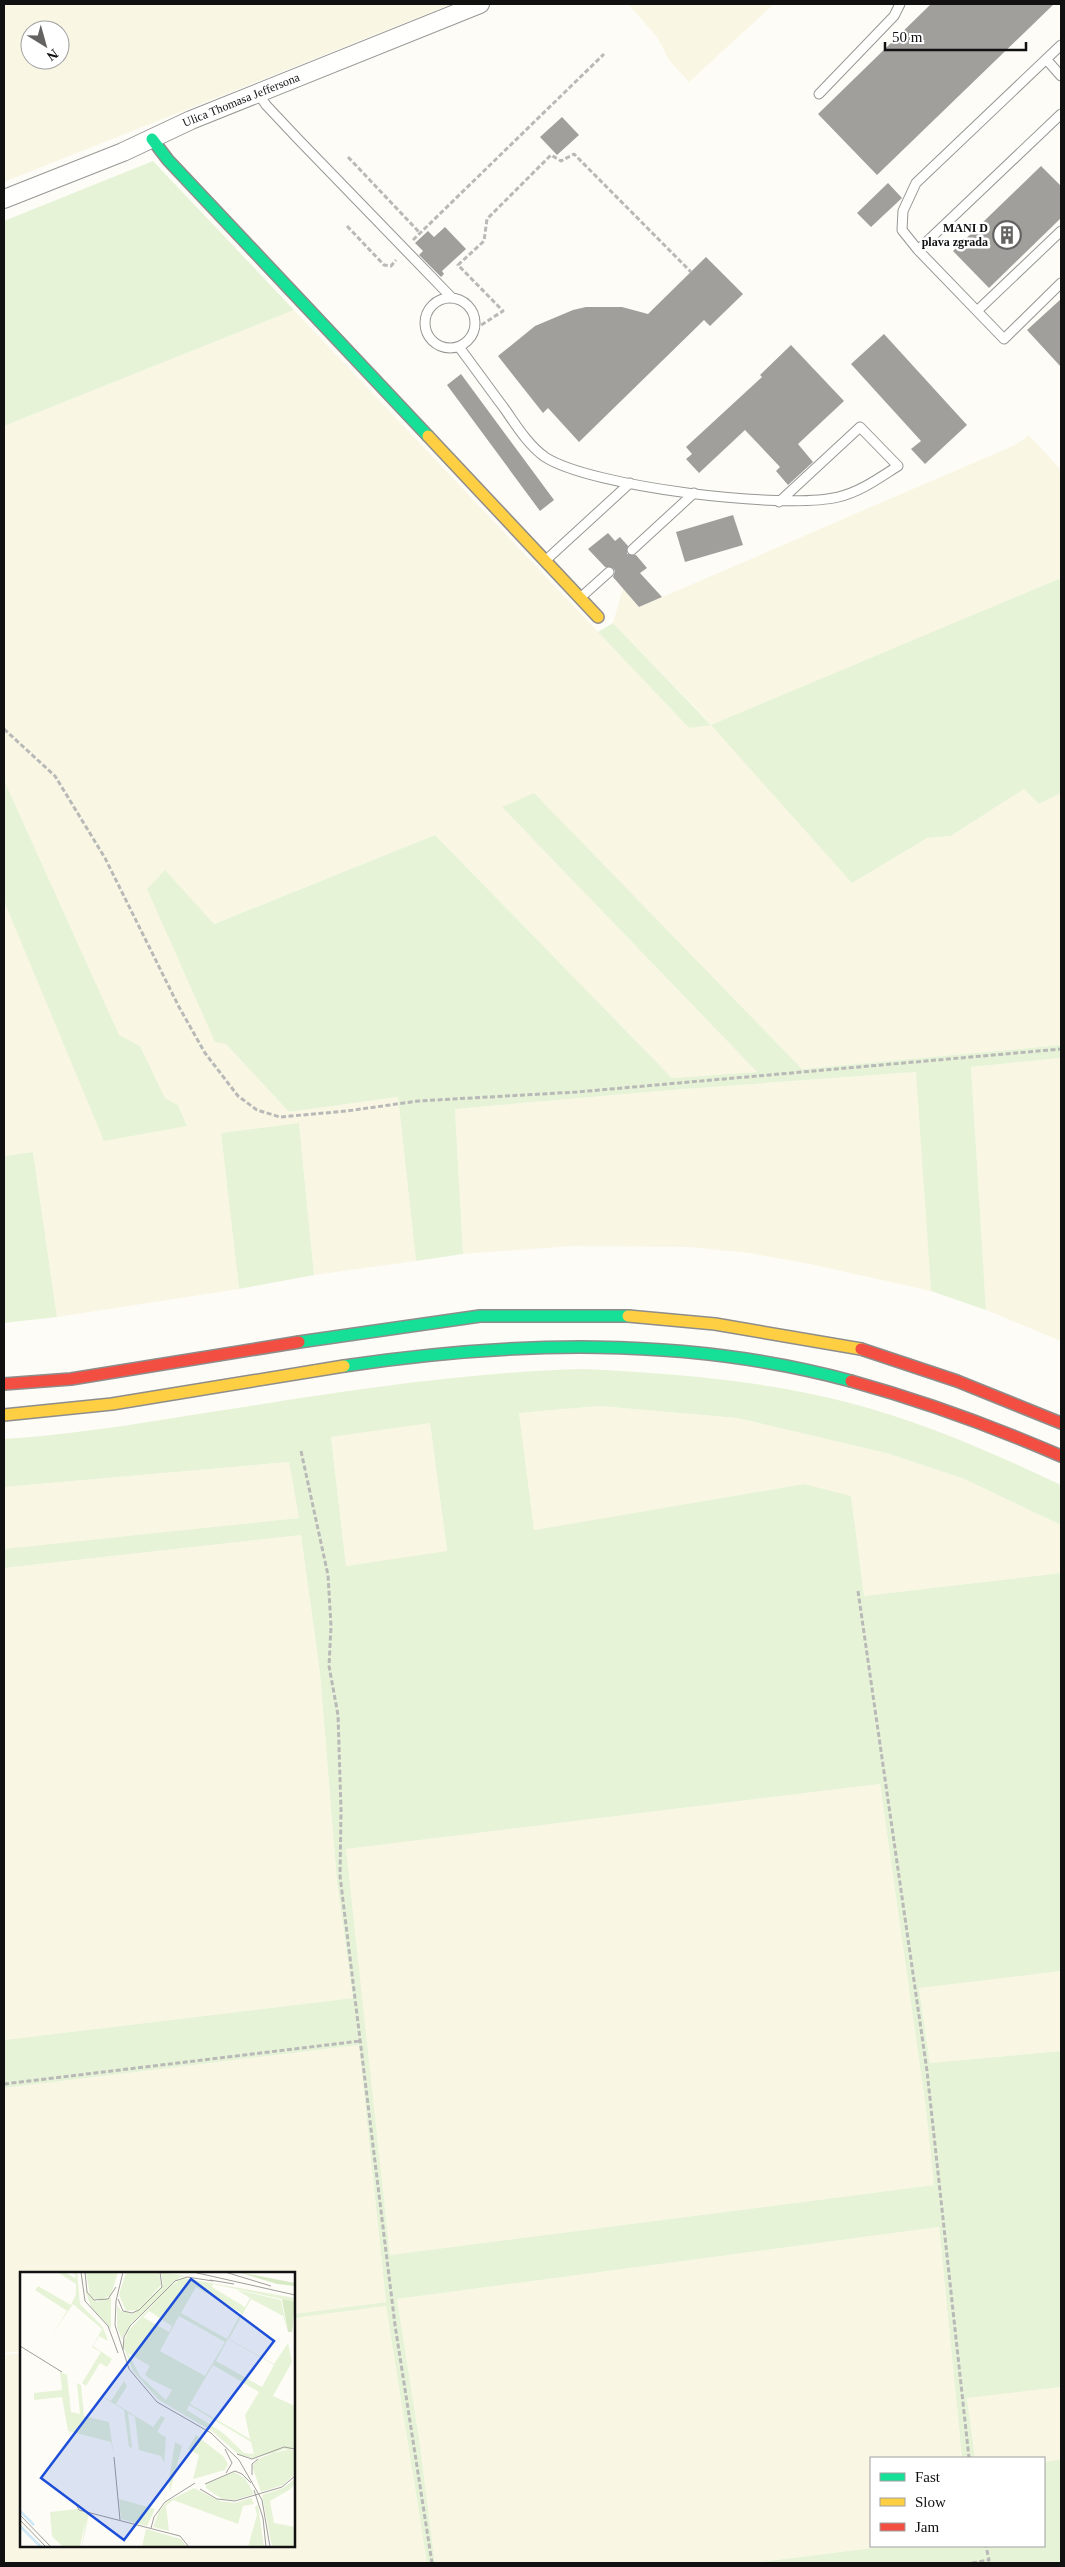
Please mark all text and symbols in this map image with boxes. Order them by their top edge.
north arrow [20,20,70,70]
scale bar [885,20,1026,52]
text: 50 m [892,29,923,45]
text: N [44,46,61,64]
street label: Ulica Thomasa Jeffersona [180,70,302,130]
building icon: MANI D plava zgrada [992,220,1022,250]
place label: MANI D plava zgrada [922,221,988,249]
inset map [20,2272,295,2547]
legend [870,2457,1045,2547]
text: Fast [915,2469,941,2485]
text: Slow [915,2494,946,2510]
text: Jam [915,2519,939,2535]

